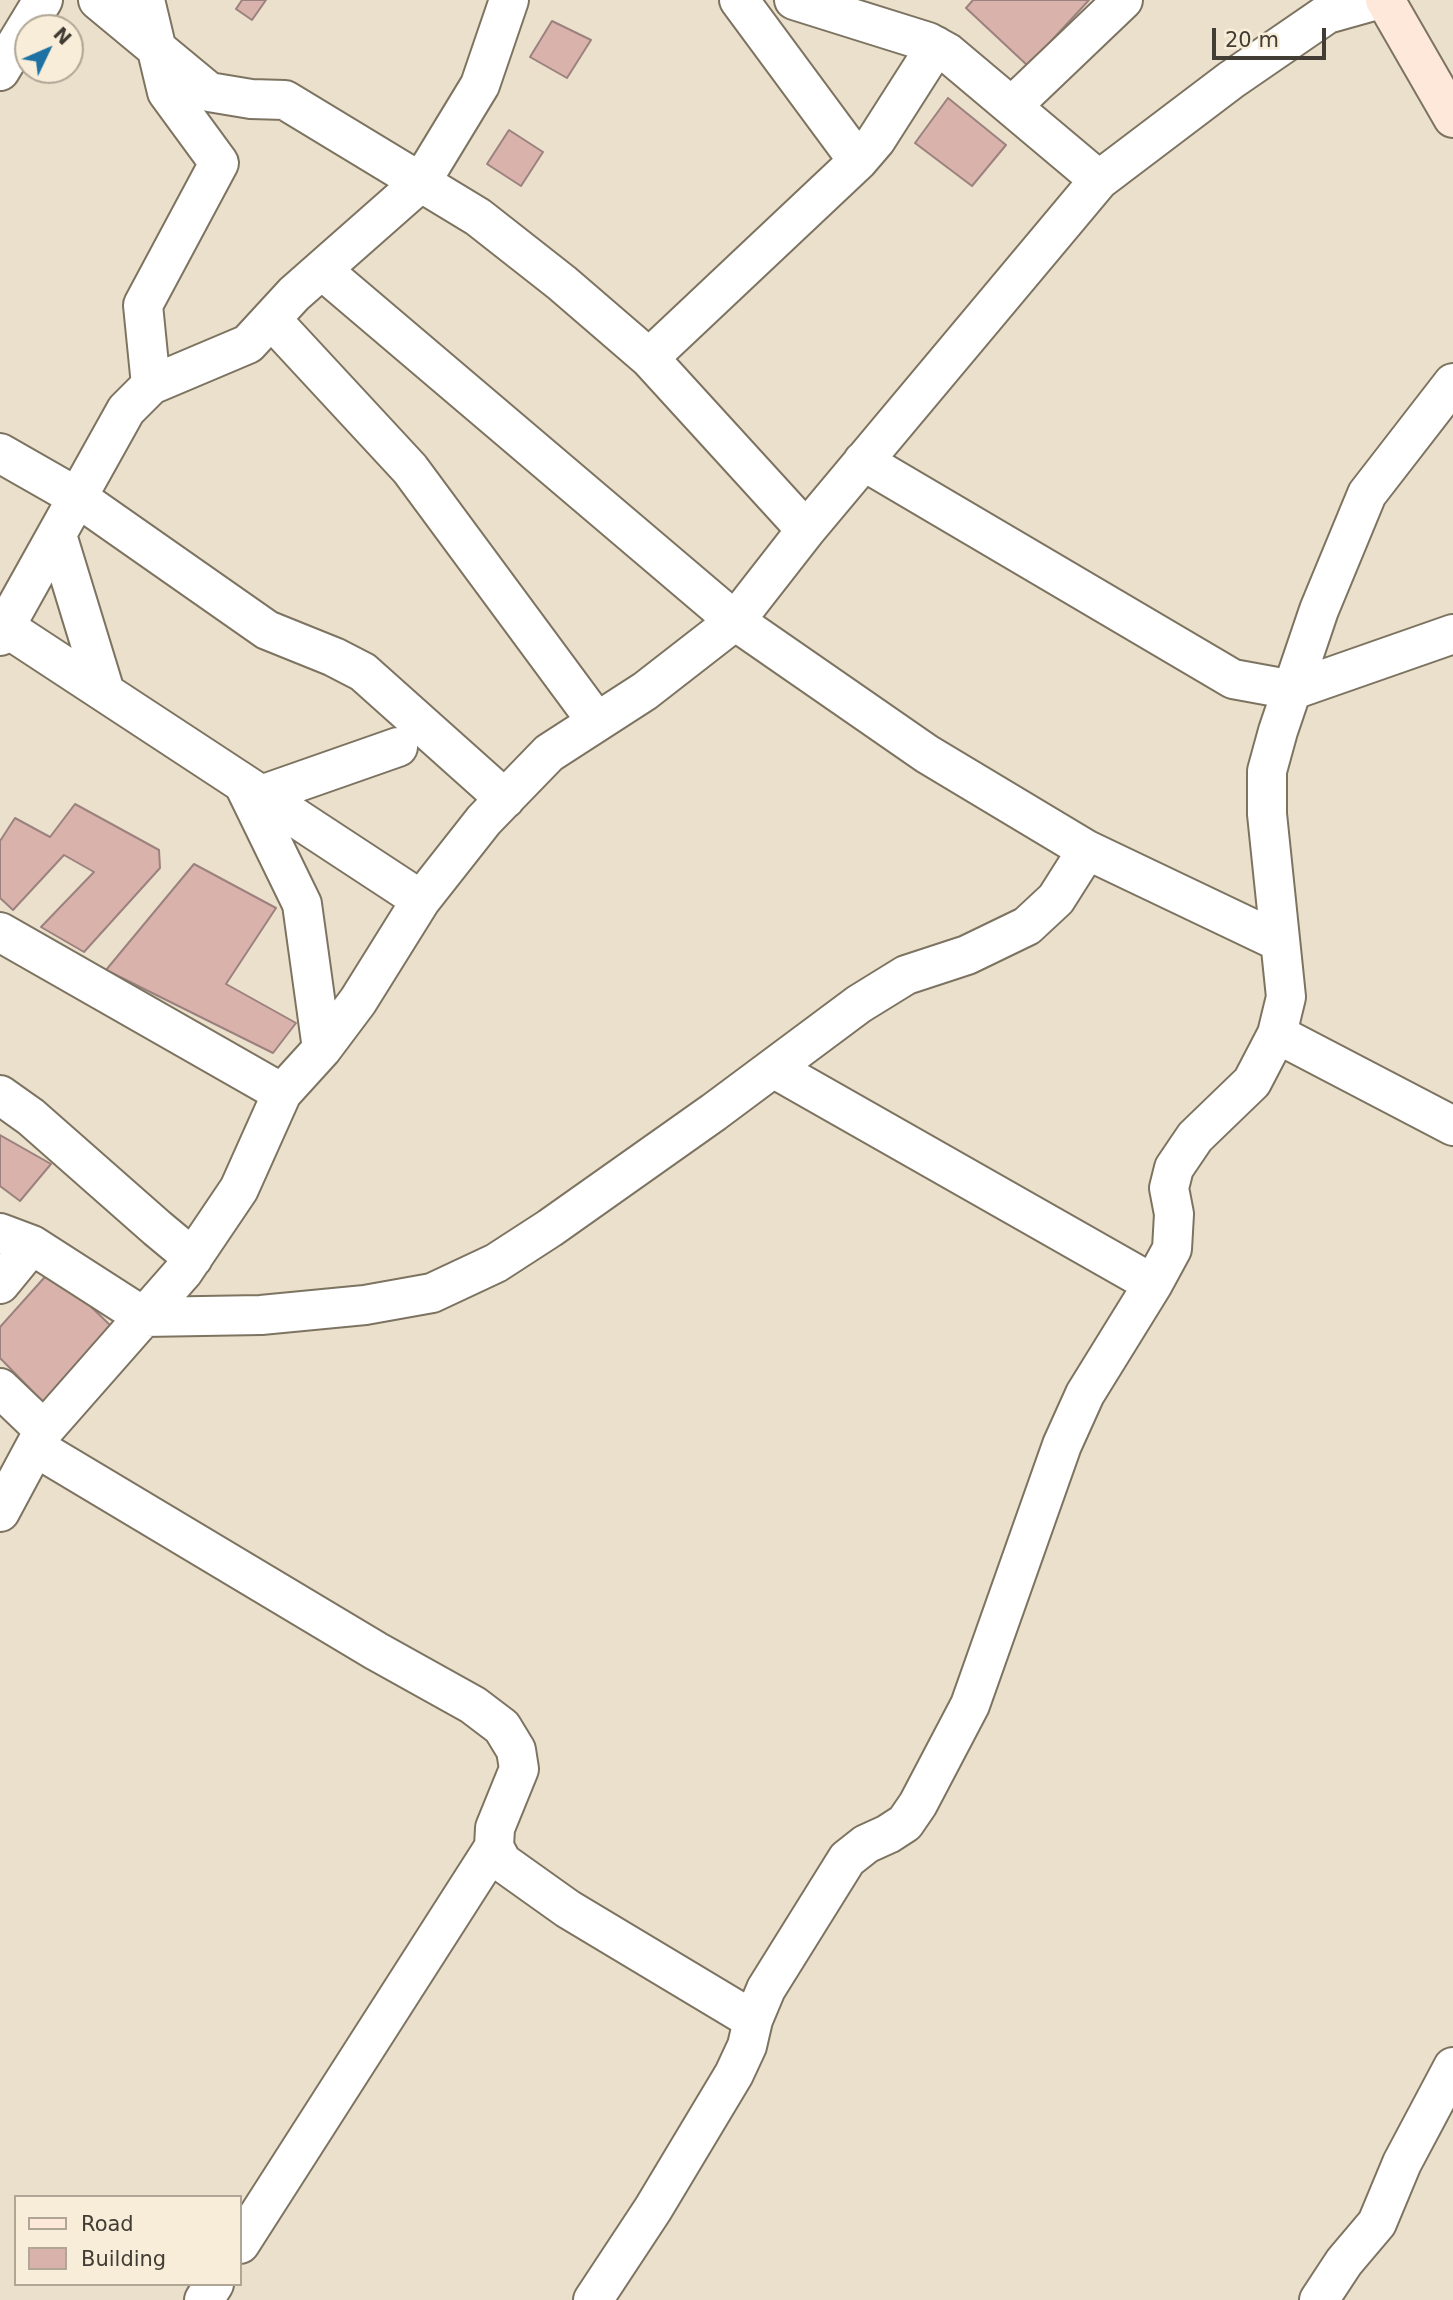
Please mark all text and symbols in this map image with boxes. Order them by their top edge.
north arrow [14,14,84,84]
scale bar [1215,14,1329,58]
text: N [49,22,76,49]
text: 20 m [1225,28,1279,52]
legend [14,2195,242,2286]
text: Road [81,2212,134,2236]
text: Building [81,2247,166,2271]

